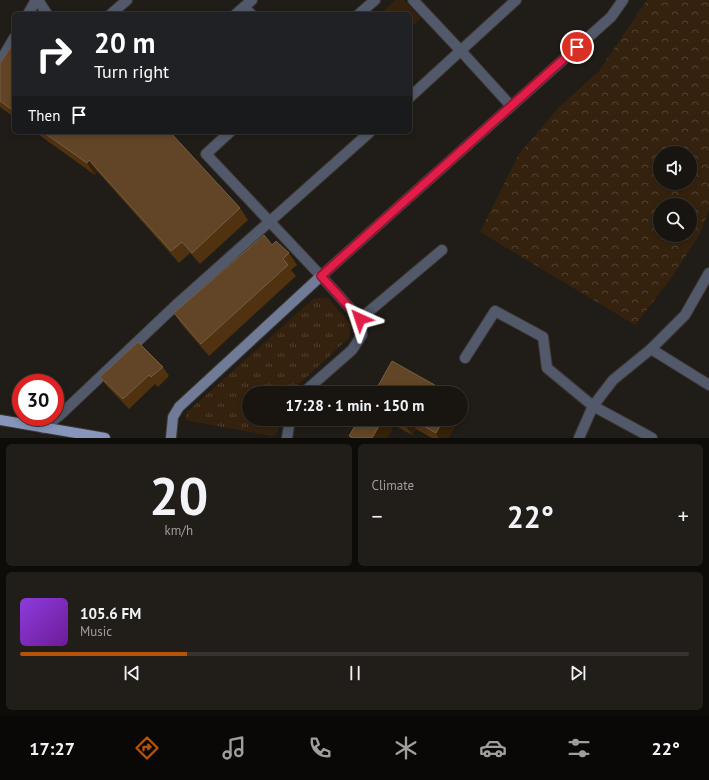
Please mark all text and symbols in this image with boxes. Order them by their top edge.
text: 20 m [94,24,155,61]
icon: right [28,28,80,80]
pin [560,30,594,64]
icon: arrive [566,36,588,58]
text: Turn right [94,60,169,83]
icon: arrive [68,104,90,126]
text: Then [28,106,60,125]
map controls [653,146,697,242]
button: sound [653,146,697,190]
button: search [653,198,697,242]
position arrow [339,298,381,340]
speed limit sign: 30 [12,374,64,426]
text: 17:28 · 1 min · 150 m [286,396,424,415]
text: 20 [149,462,208,529]
text: Climate [372,477,414,494]
text: 22° [507,497,554,536]
text: − [372,502,383,530]
text: + [678,502,689,530]
text: km/h [165,522,193,539]
text: 105.6 FM [80,604,141,623]
text: Music [80,623,112,640]
icon: previous [121,662,143,684]
icon: pause [344,662,366,684]
icon: next [567,662,589,684]
icon: directions [133,734,161,762]
icon: music [220,734,248,762]
icon: phone [306,734,334,762]
icon: climate [392,734,420,762]
icon: car [479,734,507,762]
icon: filters [565,734,593,762]
text: 17:27 [29,737,75,760]
text: 22° [651,737,680,760]

